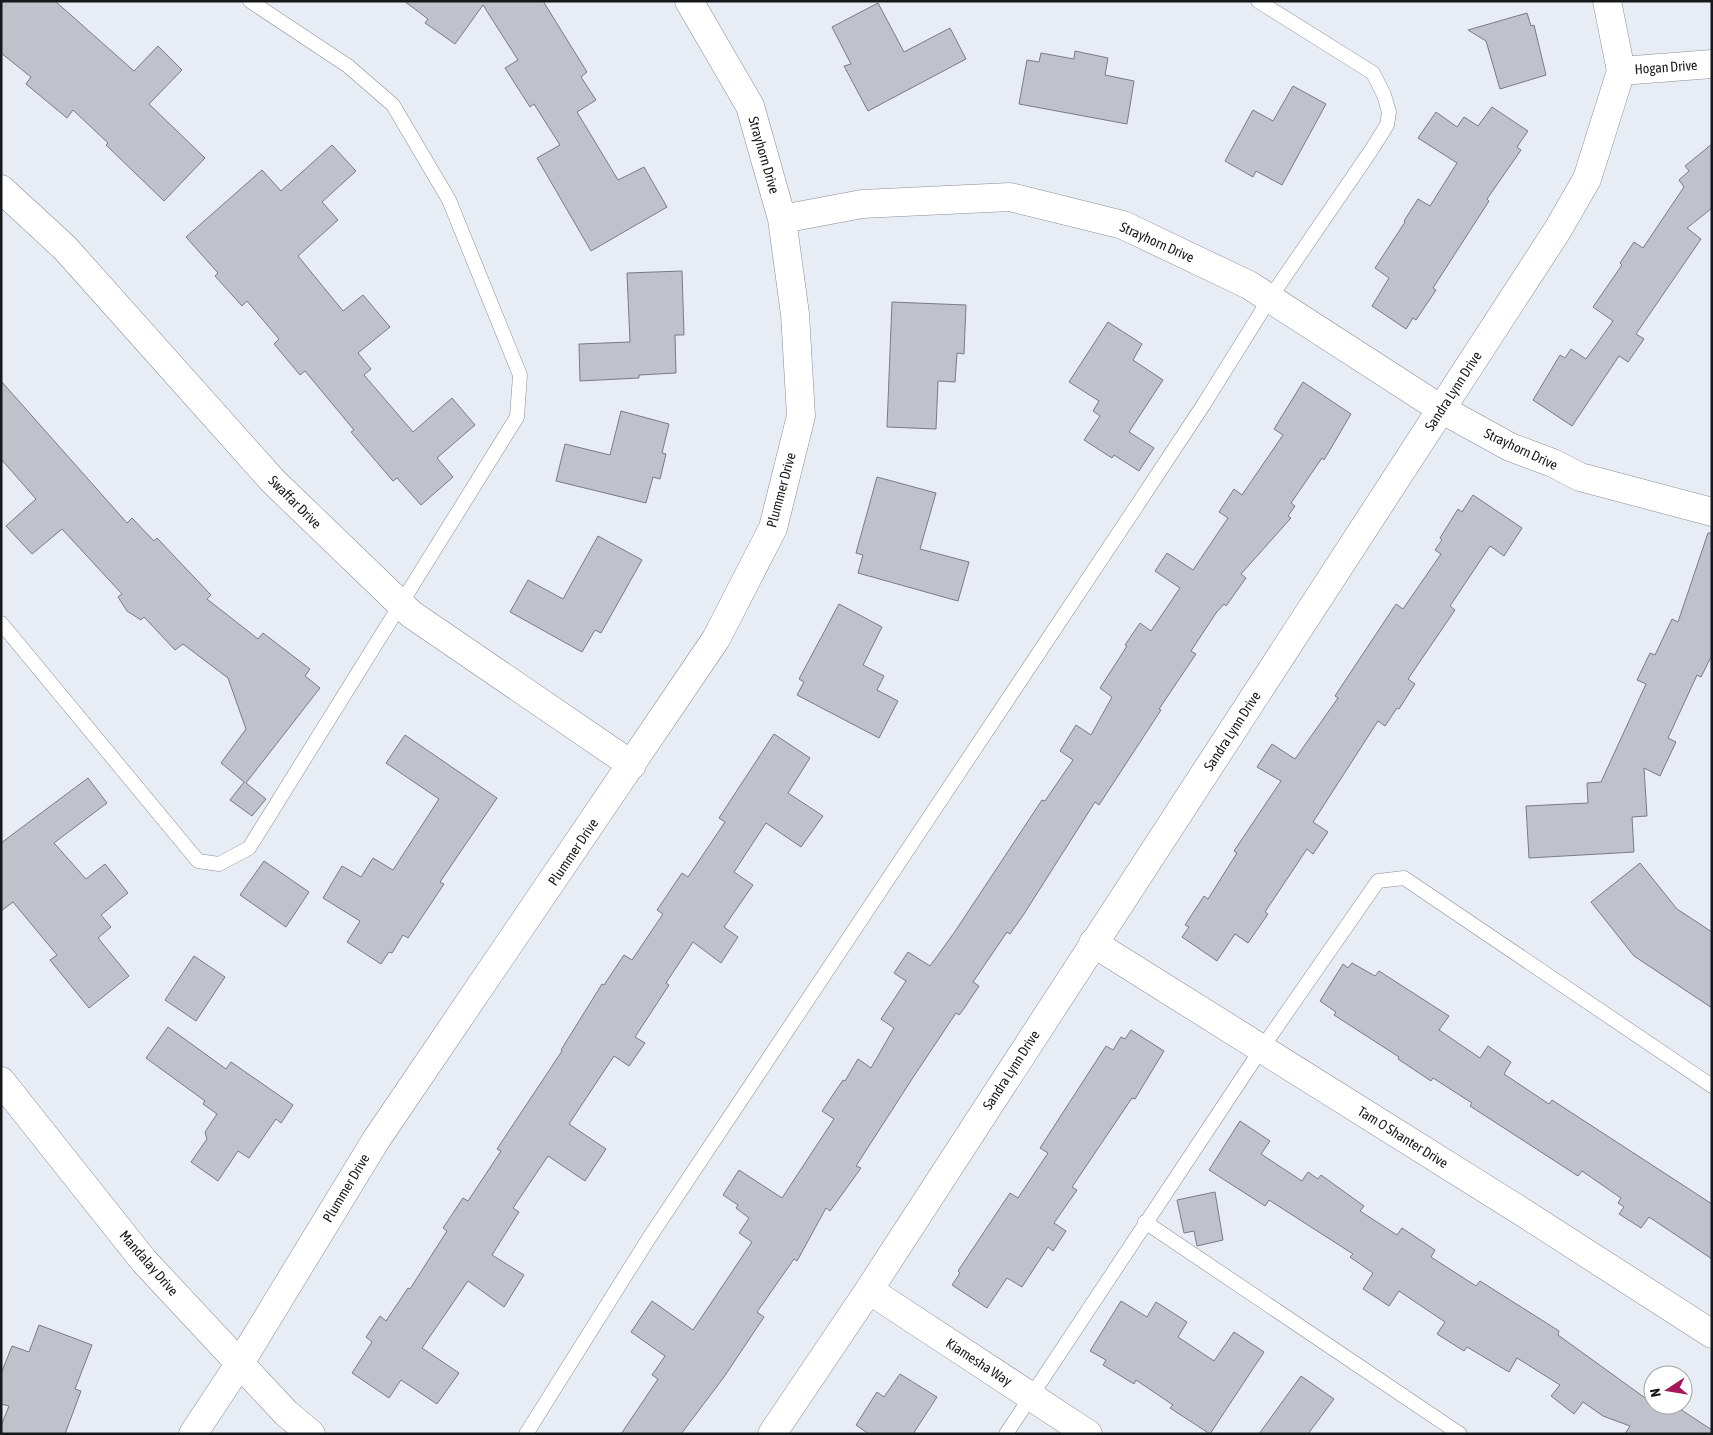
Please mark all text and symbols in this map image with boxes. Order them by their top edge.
street label: Hogan Drive [1634,57,1698,77]
street label: Strayhorn Drive [745,115,783,195]
street label: Strayhorn Drive [1117,219,1197,265]
street label: Sandra Lynn Drive [1421,348,1485,434]
street label: Strayhorn Drive [1482,425,1560,473]
street label: Plummer Drive [763,451,799,529]
street label: Swaffar Drive [265,472,325,532]
street label: Sandra Lynn Drive [1200,688,1264,774]
street label: Plummer Drive [545,816,601,888]
street label: Sandra Lynn Drive [979,1027,1043,1113]
street label: Tam O Shanter Drive [1355,1103,1451,1171]
street label: Plummer Drive [319,1151,373,1225]
street label: Mandalay Drive [116,1227,182,1299]
street label: Kiamesha Way [943,1335,1015,1389]
north arrow [1643,1365,1693,1415]
text: N [1647,1387,1664,1398]

